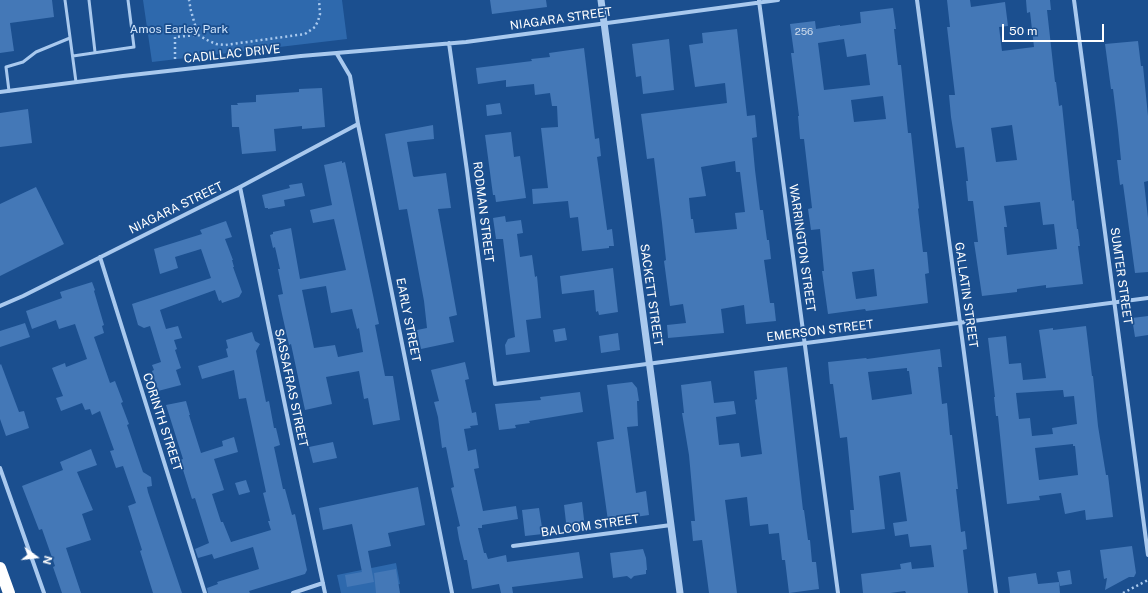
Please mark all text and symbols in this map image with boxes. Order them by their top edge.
street label: NIAGARA STREET [509,5,613,33]
scale bar [1004,16,1106,42]
park label: Amos Earley Park [130,22,228,36]
text: 50 m [1009,24,1037,38]
house number: 256 [795,26,813,38]
street label: CADILLAC DRIVE [183,42,281,66]
street label: RODMAN STREET [470,161,496,263]
street label: NIAGARA STREET [127,179,225,237]
street label: WARRINGTON STREET [786,183,818,313]
street label: SUMTER STREET [1107,226,1135,326]
street label: GALLATIN STREET [951,241,981,349]
street label: SACKETT STREET [637,243,665,347]
street label: EARLY STREET [393,277,423,363]
street label: EMERSON STREET [766,317,874,345]
street label: SASSAFRAS STREET [271,328,311,448]
street label: CORINTH STREET [139,371,185,473]
street label: BALCOM STREET [540,512,640,540]
north arrow [16,537,56,577]
text: N [41,554,55,566]

